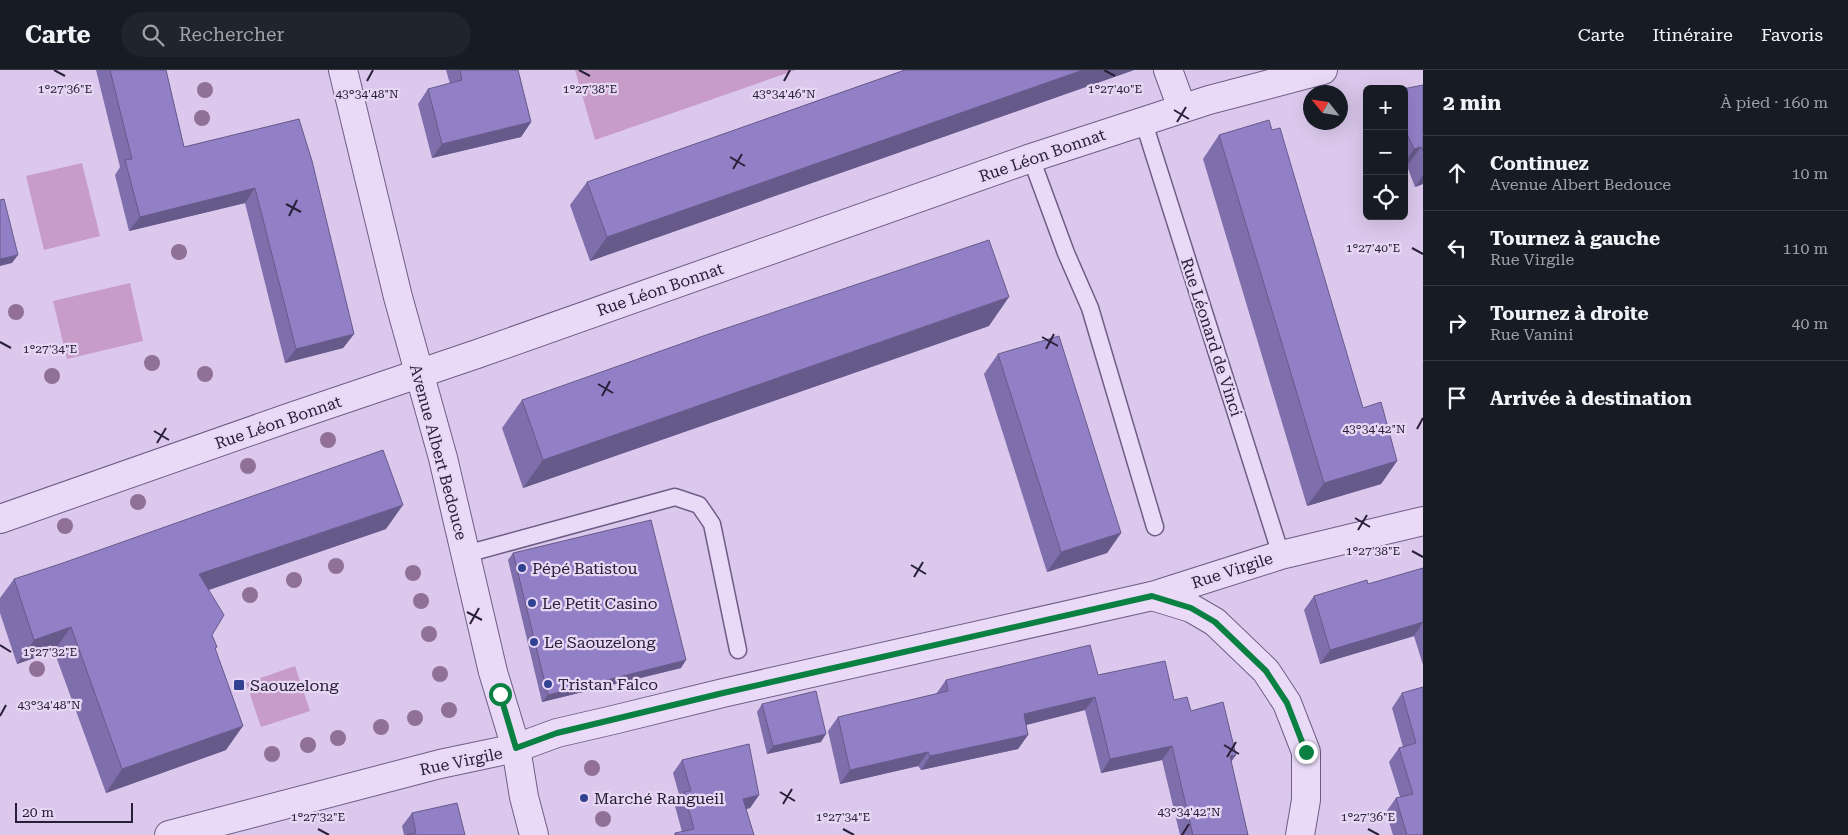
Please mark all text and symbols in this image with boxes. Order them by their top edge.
search box [121,12,471,57]
text: Carte [25,21,91,49]
icon: search [139,21,167,49]
text: Rechercher [179,23,284,46]
text: Carte [1578,24,1624,45]
text: Itinéraire [1652,24,1733,45]
text: Favoris [1761,24,1823,45]
text: 1°27'36"E [38,82,92,96]
text: 1°27'38"E [563,82,617,96]
text: 1°27'40"E [1088,82,1142,96]
north arrow [1303,85,1348,130]
map controls [1363,85,1408,220]
button: + [1363,85,1408,130]
text: 43°34'48"N [335,87,399,101]
text: 43°34'46"N [752,87,816,101]
text: 2 min [1443,91,1501,115]
text: À pied · 160 m [1720,93,1828,112]
street label: Rue Léon Bonnat [976,125,1108,186]
button: − [1363,130,1408,175]
text: Continuez [1490,152,1589,175]
icon: ahead [1443,159,1471,187]
text: 10 m [1791,164,1828,183]
button: locate [1363,175,1408,220]
text: Avenue Albert Bedouce [1490,175,1671,194]
text: Tournez à gauche [1490,227,1660,250]
icon: left [1443,234,1471,262]
text: 110 m [1782,239,1828,258]
text: 1°27'40"E [1346,241,1400,255]
text: Rue Virgile [1490,250,1574,269]
street label: Rue Léonard de Vinci [1177,255,1246,419]
street label: Rue Léon Bonnat [594,259,726,320]
text: Tournez à droite [1490,302,1649,325]
icon: right [1443,309,1471,337]
text: 40 m [1791,314,1828,333]
text: Rue Vanini [1490,325,1573,344]
text: 1°27'34"E [23,342,77,356]
street label: Avenue Albert Bedouce [406,362,471,542]
icon: arrive [1443,384,1471,412]
text: Arrivée à destination [1490,387,1692,410]
street label: Rue Léon Bonnat [212,392,344,453]
text: 43°34'42"N [1342,422,1406,436]
text: 1°27'38"E [1346,544,1400,558]
street label: Rue Virgile [1189,548,1275,593]
place label: Pépé Batistou [532,559,638,578]
marker: Pépé Batistou [516,562,528,574]
place label: Le Petit Casino [542,594,658,613]
marker: Le Petit Casino [526,597,538,609]
place label: Le Saouzelong [544,633,656,652]
marker: Le Saouzelong [528,636,540,648]
text: 1°27'32"E [23,645,77,659]
place label: Tristan Falco [558,675,658,694]
place label: Saouzelong [250,676,340,695]
marker: Saouzelong [232,678,246,692]
marker: Tristan Falco [542,678,554,690]
route start [489,683,512,706]
text: 43°34'48"N [17,698,81,712]
route end [1295,741,1318,764]
street label: Rue Virgile [418,743,504,780]
place label: Marché Rangueil [594,789,724,808]
marker: Marché Rangueil [578,792,590,804]
scale bar [15,800,132,823]
text: 20 m [22,804,54,820]
text: 43°34'42"N [1157,805,1221,819]
text: 1°27'32"E [291,810,345,824]
text: 1°27'34"E [816,810,870,824]
text: 1°27'36"E [1341,810,1395,824]

